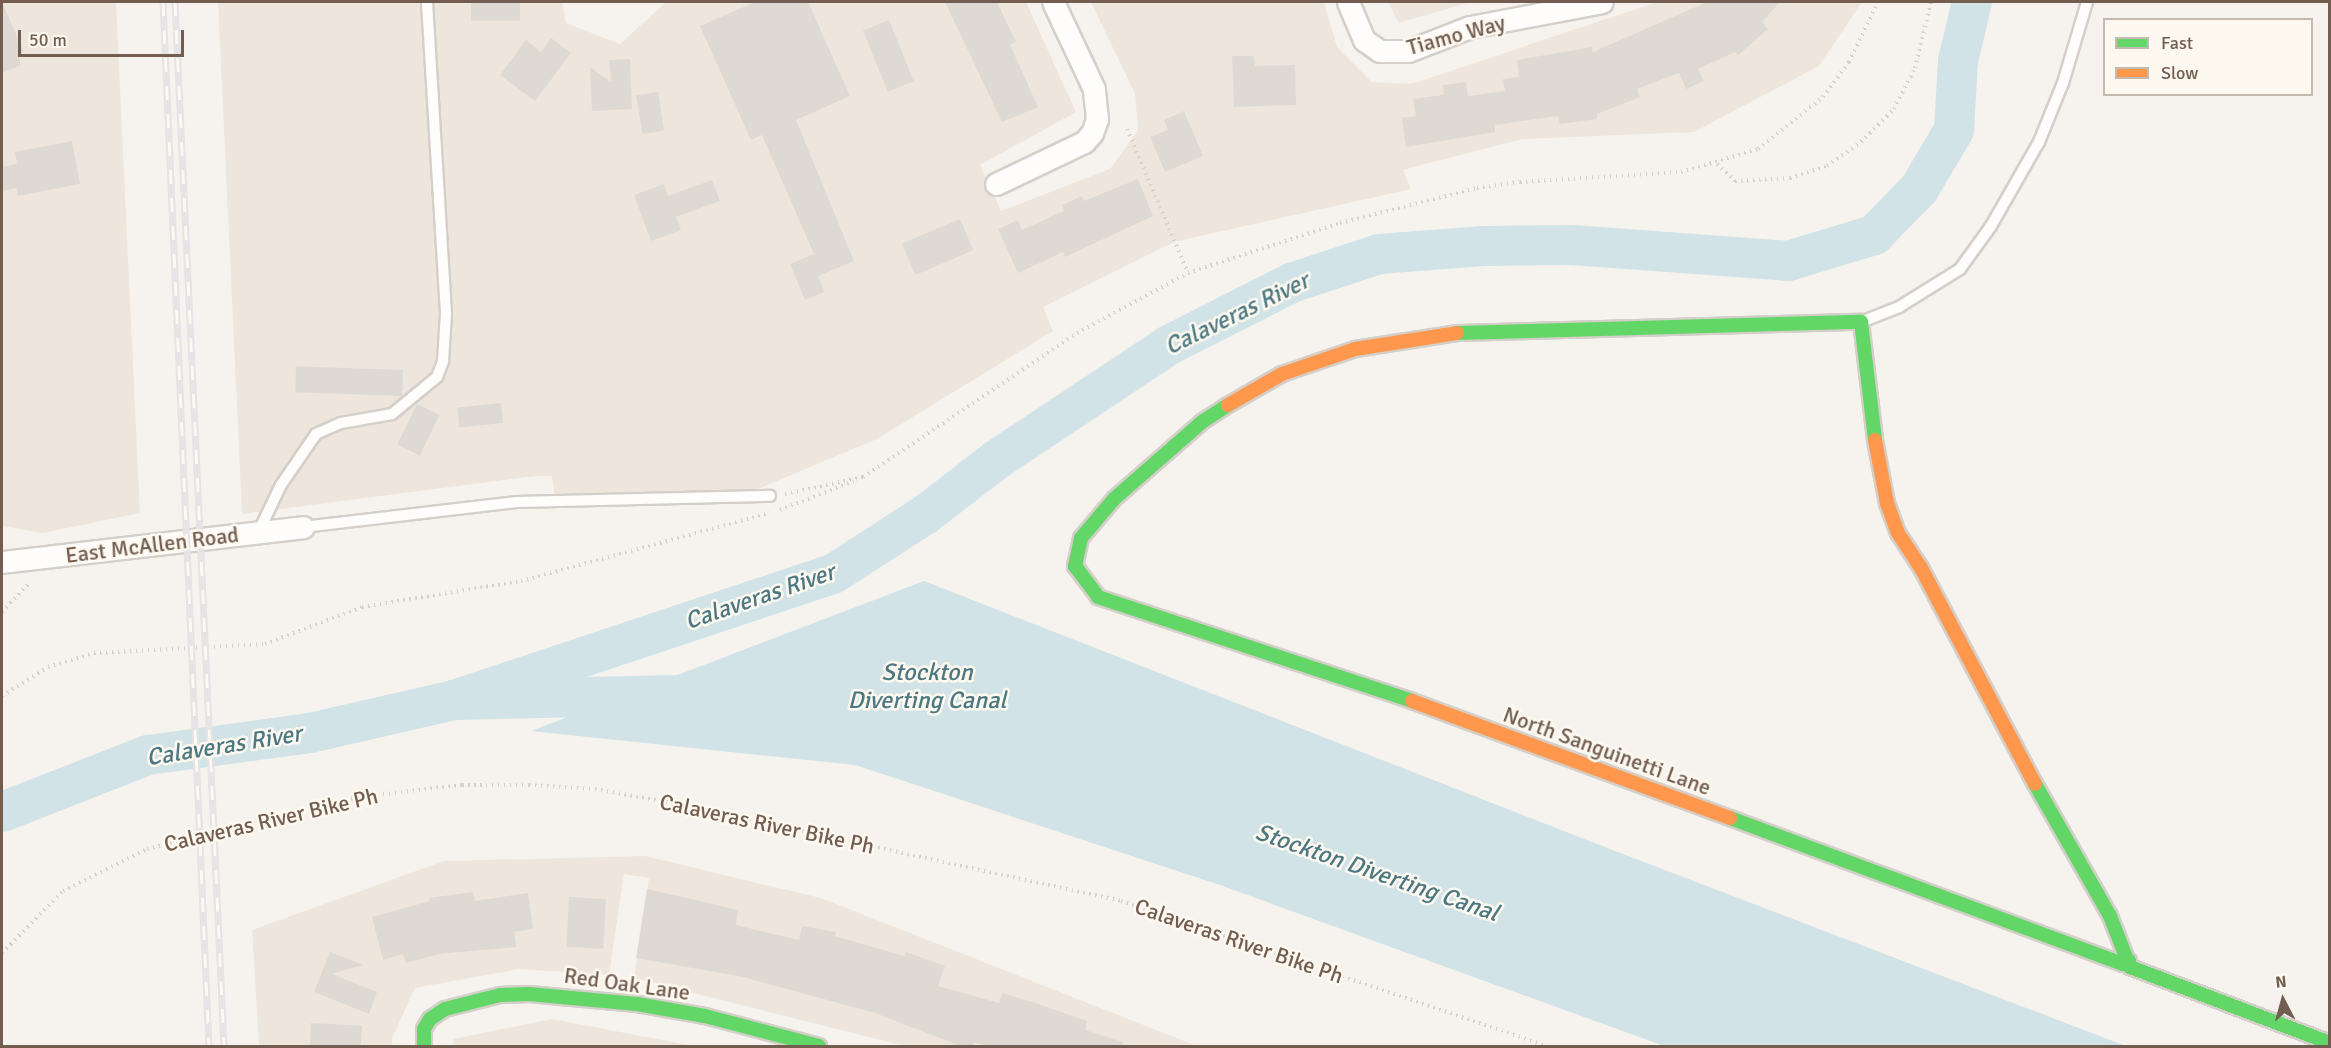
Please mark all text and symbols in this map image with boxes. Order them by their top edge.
street label: Tiamo Way [1404,9,1508,61]
scale bar [21,18,188,56]
legend [2103,18,2313,96]
text: 50 m [29,29,67,51]
text: Fast [2161,32,2193,54]
text: Slow [2161,62,2198,84]
water label: Calaveras River [1160,267,1314,361]
street label: East McAllen Road [64,521,240,569]
water label: Calaveras River [681,558,839,636]
water label: Stockton Diverting Canal [848,659,1006,715]
street label: North Sanguinetti Lane [1500,701,1714,801]
water label: Calaveras River [144,720,304,772]
street label: Calaveras River Bike Ph [161,783,381,857]
street label: Calaveras River Bike Ph [657,788,877,860]
water label: Stockton Diverting Canal [1252,818,1502,928]
street label: Calaveras River Bike Ph [1131,893,1347,989]
street label: Red Oak Lane [562,962,692,1006]
north arrow [2253,970,2313,1030]
text: N [2275,972,2288,993]

